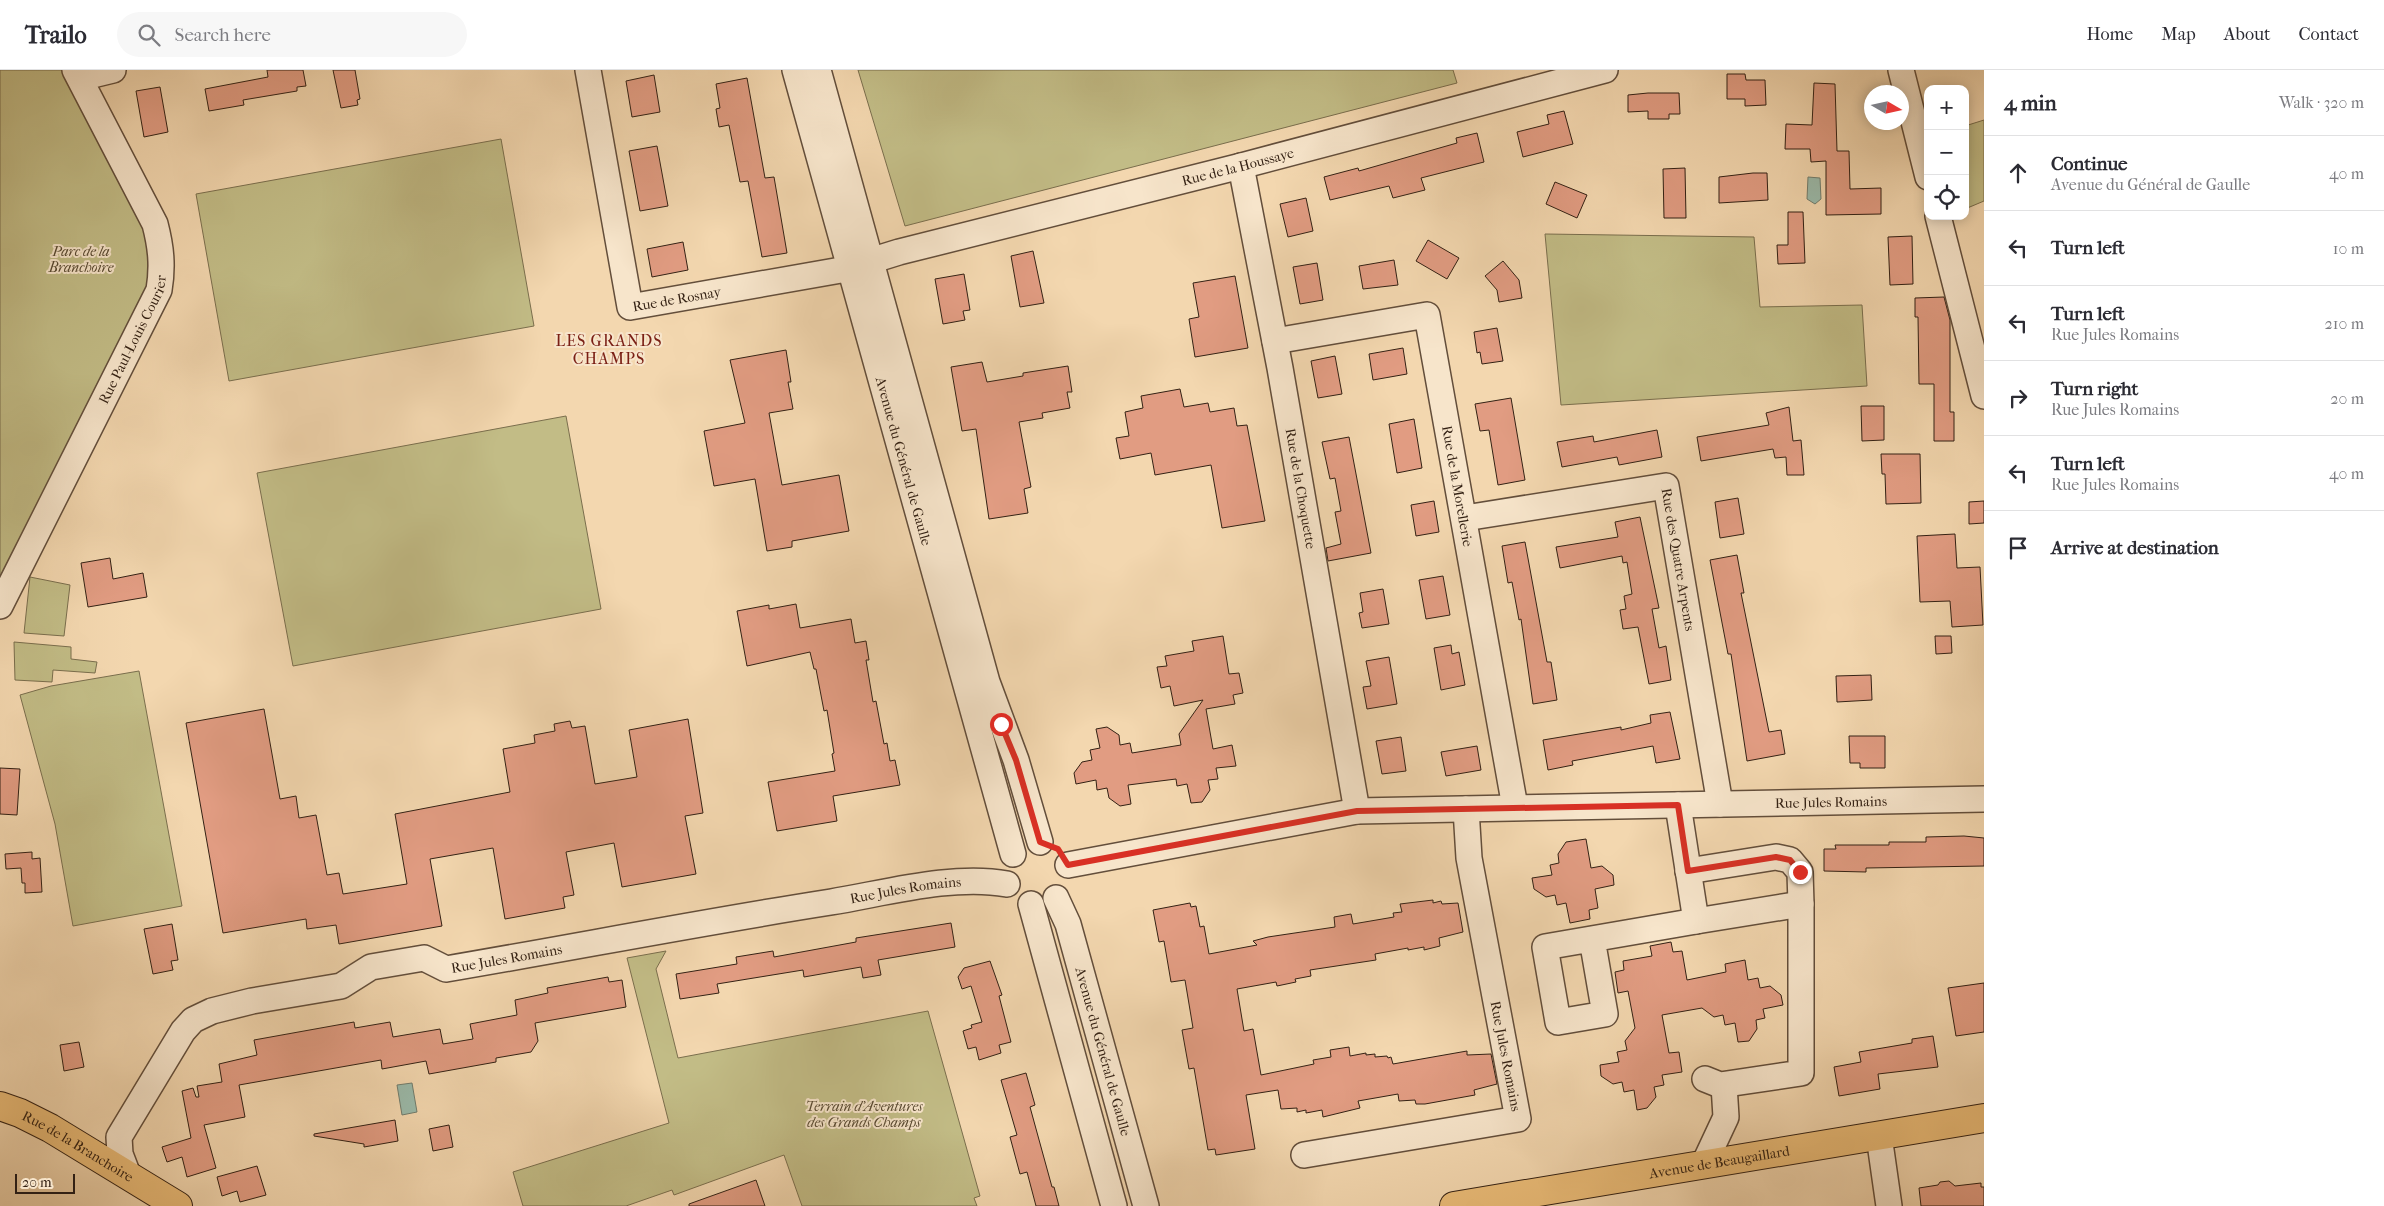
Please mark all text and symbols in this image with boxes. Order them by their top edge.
search box [117,12,467,57]
text: Trailo [25,21,87,49]
icon: search [135,21,163,49]
text: Search here [175,24,271,46]
text: Home [2086,24,2133,45]
text: Map [2161,24,2196,45]
text: About [2224,24,2270,45]
text: Contact [2298,24,2359,45]
north arrow [1864,85,1909,130]
map controls [1924,85,1969,220]
button: + [1924,85,1969,130]
text: 4 min [2004,91,2057,115]
text: Walk · 320 m [2279,93,2364,112]
button: − [1924,130,1969,175]
street label: Rue de la Houssaye [1180,144,1296,190]
text: Continue [2051,153,2127,175]
icon: ahead [2004,159,2032,187]
text: 40 m [2329,164,2364,183]
button: locate [1924,175,1969,220]
text: Avenue du Général de Gaulle [2051,175,2250,194]
icon: left [2004,234,2032,262]
text: Turn left [2051,237,2125,259]
text: 10 m [2333,239,2364,258]
park label: Parc de la Branchoire [48,243,114,276]
street label: Rue Paul-Louis Courier [95,274,170,407]
street label: Rue de Rosnay [631,283,723,315]
text: Turn left [2051,303,2125,325]
icon: left [2004,309,2032,337]
text: 210 m [2325,314,2364,333]
text: Rue Jules Romains [2051,325,2179,344]
district label: LES GRANDS CHAMPS [556,331,663,368]
street label: Avenue du Général de Gaulle [871,374,935,548]
text: Turn right [2051,378,2138,400]
icon: right [2004,384,2032,412]
text: 20 m [2330,389,2364,408]
text: Rue Jules Romains [2051,400,2179,419]
street label: Rue de la Morellerie [1438,424,1476,548]
street label: Rue de la Choquette [1282,427,1319,550]
text: Turn left [2051,453,2125,475]
icon: left [2004,459,2032,487]
text: 40 m [2329,464,2364,483]
text: Rue Jules Romains [2051,475,2179,494]
street label: Rue des Quatre Arpents [1657,487,1698,632]
icon: arrive [2004,534,2032,562]
text: Arrive at destination [2051,537,2219,559]
route start [990,713,1013,736]
street label: Rue Jules Romains [1775,793,1887,812]
route end [1789,861,1812,884]
street label: Rue Jules Romains [849,873,962,907]
street label: Rue Jules Romains [450,941,563,977]
street label: Avenue du Général de Gaulle [1071,964,1134,1138]
street label: Rue Jules Romains [1486,999,1525,1113]
park label: Terrain d’Aventures des Grands Champs [806,1098,923,1131]
street label: Rue de la Branchoire [19,1107,137,1186]
street label: Avenue de Beaugaillard [1647,1142,1791,1183]
scale bar [15,1171,75,1194]
text: 20 m [22,1174,52,1191]

